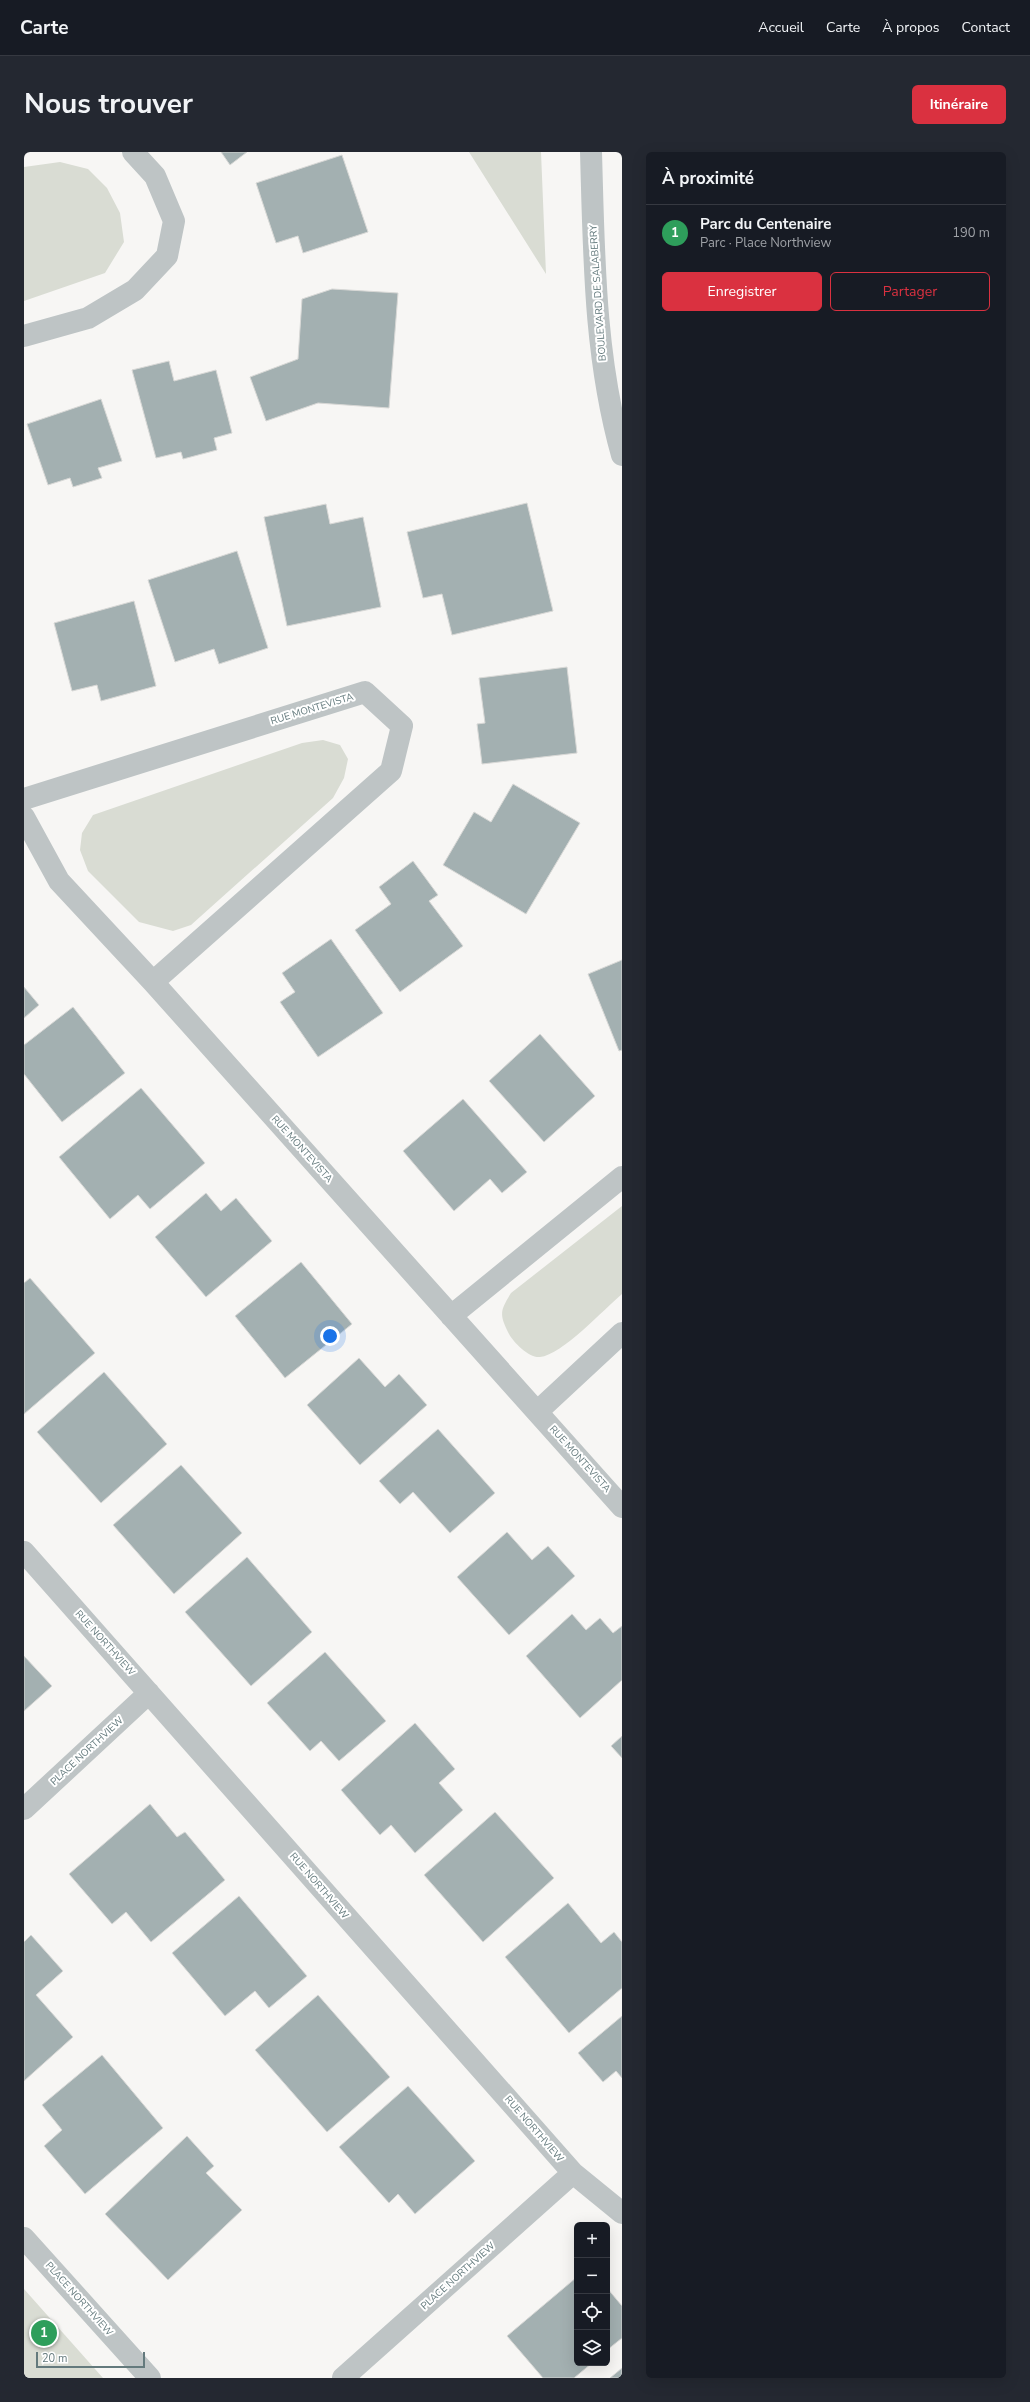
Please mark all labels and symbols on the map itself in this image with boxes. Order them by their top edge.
street label: BOULEVARD DE SALABERRY [586,223,610,362]
street label: RUE MONTEVISTA [269,690,356,728]
street label: RUE MONTEVISTA [268,1112,336,1186]
your location [320,1326,340,1346]
street label: RUE MONTEVISTA [546,1422,614,1496]
street label: RUE NORTHVIEW [72,1607,138,1679]
street label: PLACE NORTHVIEW [47,1713,127,1789]
street label: RUE NORTHVIEW [286,1850,352,1922]
street label: RUE NORTHVIEW [501,2093,567,2165]
street label: PLACE NORTHVIEW [418,2239,498,2313]
street label: PLACE NORTHVIEW [42,2259,116,2339]
pin: 1 [31,2318,57,2348]
scale bar [36,2350,145,2369]

